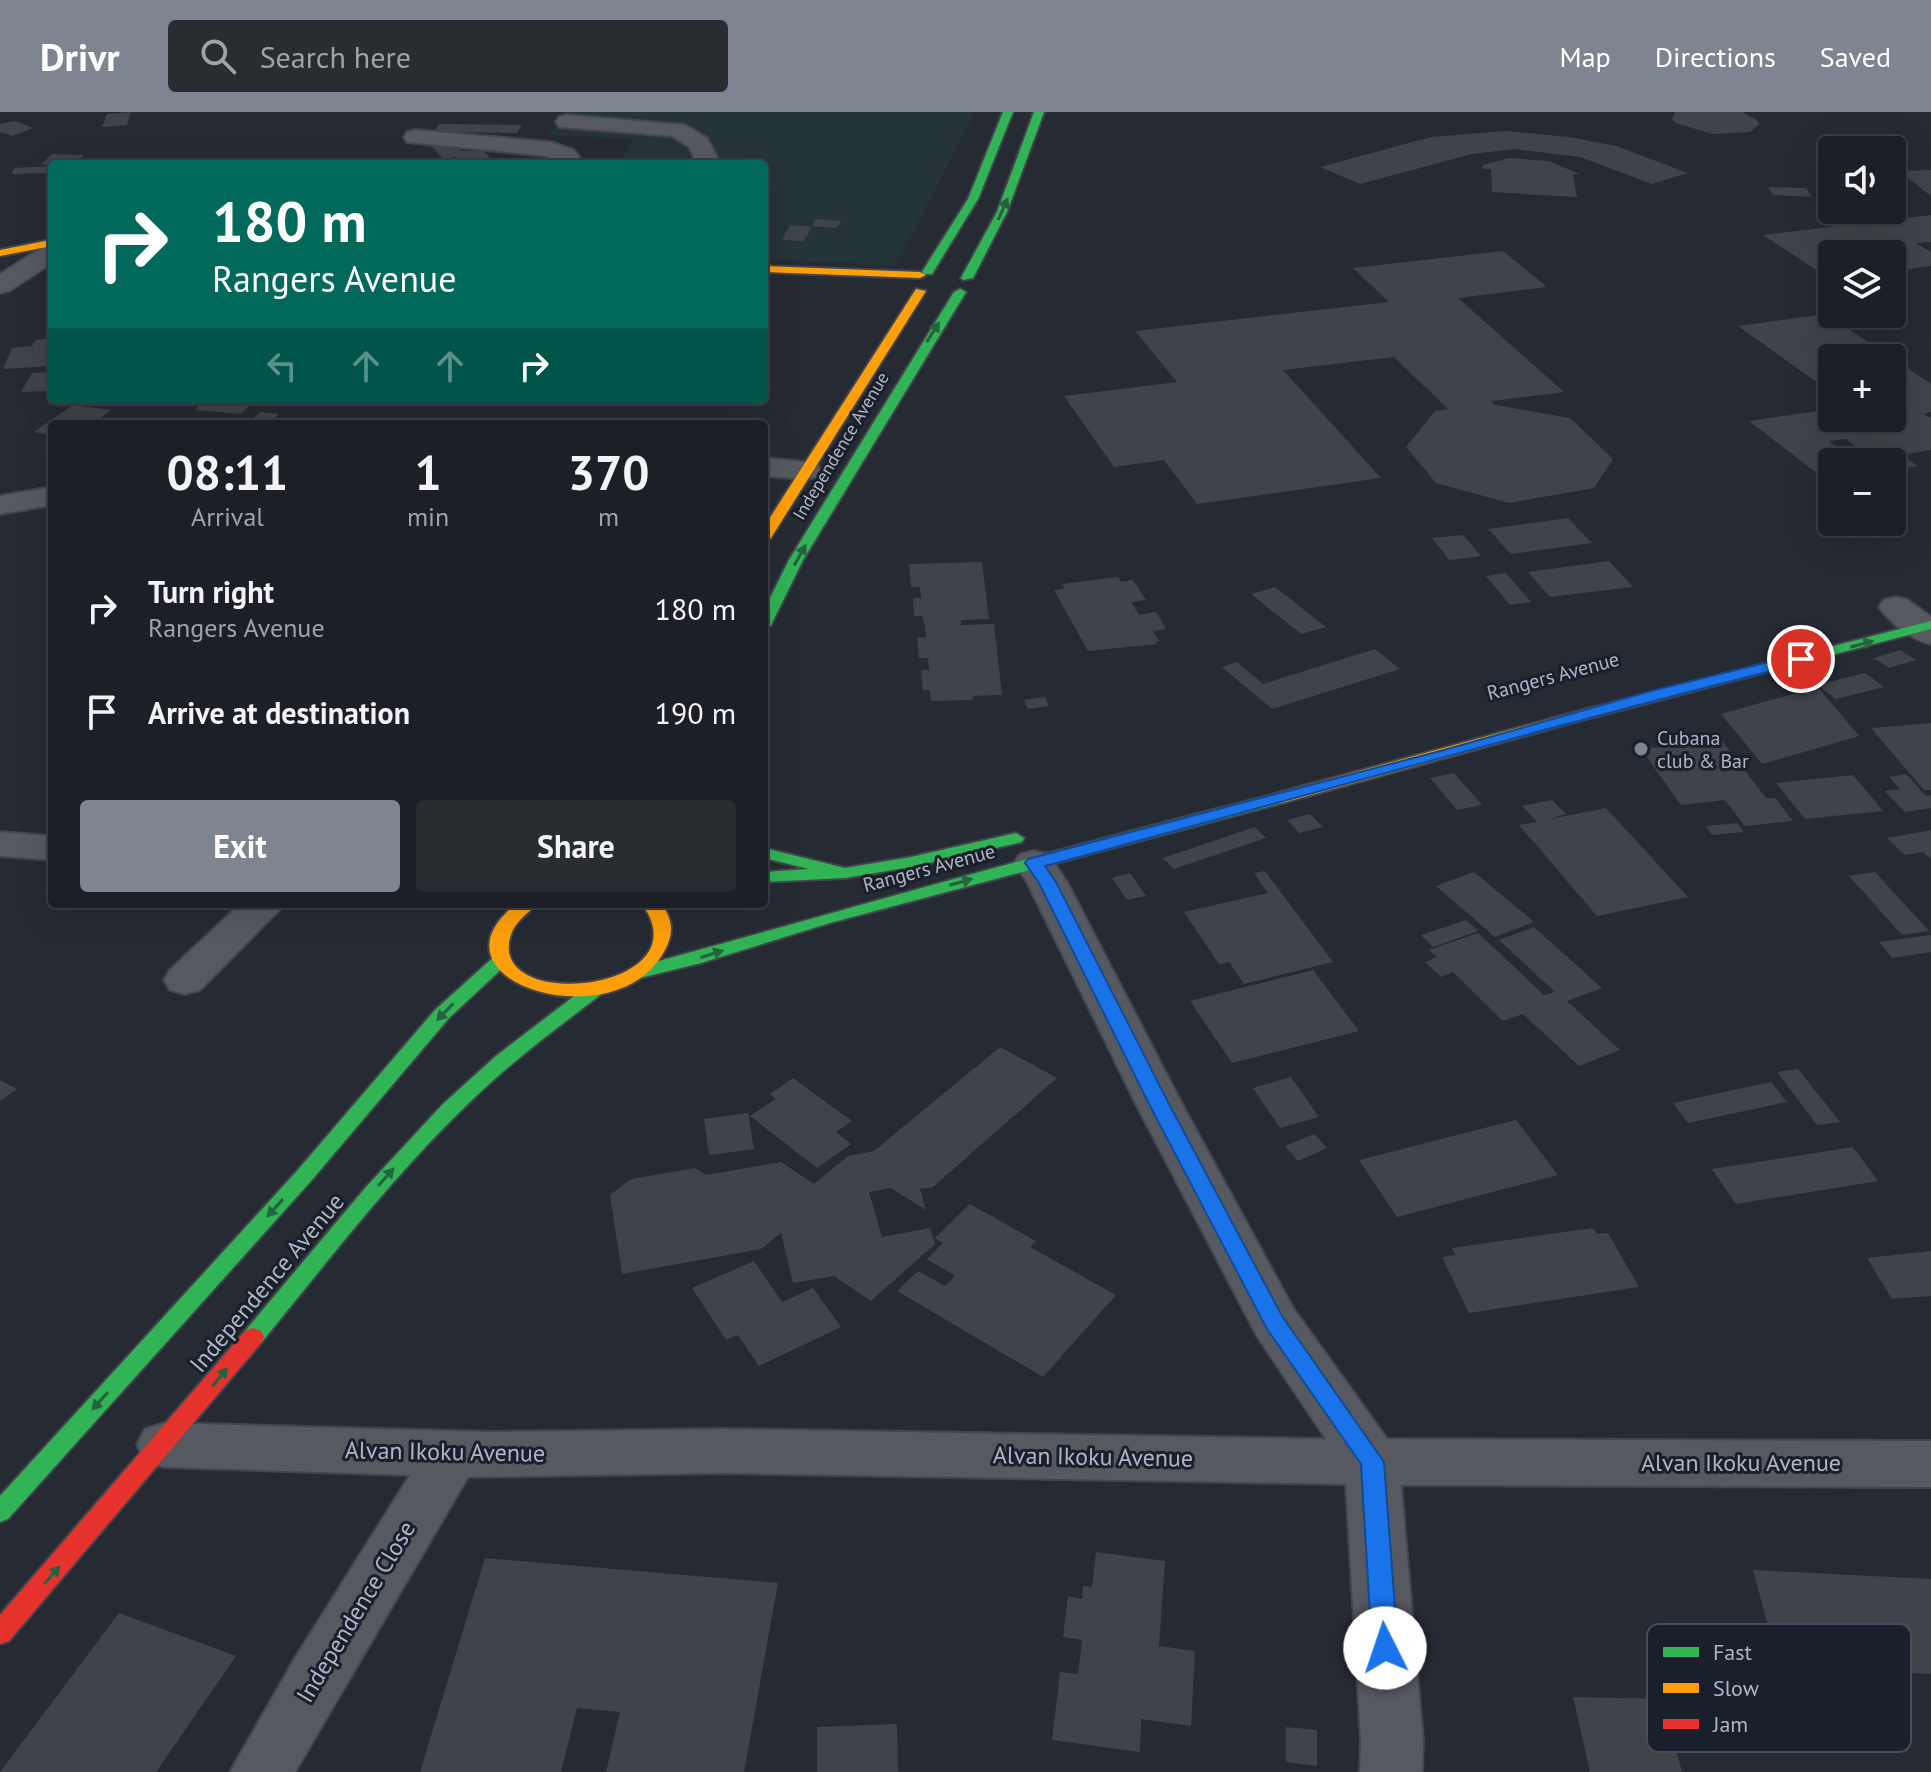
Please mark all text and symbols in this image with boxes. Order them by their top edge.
search box [168,20,728,92]
text: Drivr [40,32,120,81]
icon: search [196,34,240,78]
text: Search here [260,37,411,76]
text: Map [1560,38,1611,75]
text: Directions [1655,38,1776,75]
text: Saved [1820,38,1891,75]
map controls [1818,136,1906,536]
button: sound [1818,136,1906,224]
text: 180 m [212,185,367,257]
icon: right [80,192,184,296]
one-way arrow [997,197,1010,220]
button: layers [1818,240,1906,328]
text: Rangers Avenue [212,255,457,302]
one-way arrow [926,321,940,343]
icon: left [260,344,304,388]
icon: ahead [344,344,388,388]
icon: ahead [428,344,472,388]
icon: right [512,344,556,388]
button: + [1818,344,1906,432]
street label: Independence Avenue [787,368,894,524]
text: 08:11 [167,441,288,503]
text: 1 [414,441,442,503]
text: 370 [568,441,649,503]
button: − [1818,448,1906,536]
text: Arrival [191,500,264,533]
text: min [407,500,449,533]
text: m [598,500,619,533]
one-way arrow [793,544,807,566]
text: Turn right [148,572,274,611]
icon: right [80,586,124,630]
text: 180 m [655,589,736,628]
text: Rangers Avenue [148,611,325,644]
pin [1767,625,1835,693]
icon: arrive [1779,637,1823,681]
one-way arrow [1850,637,1875,649]
street label: Rangers Avenue [1484,646,1622,706]
icon: arrive [80,690,124,734]
text: Arrive at destination [148,693,410,732]
text: 190 m [655,693,736,732]
place label: Cubana club & Bar [1657,725,1749,774]
marker: Cubana club & Bar [1632,740,1650,758]
button: Exit [80,800,400,892]
button: Share [416,800,736,892]
street label: Rangers Avenue [860,838,998,898]
one-way arrow [950,875,974,888]
one-way arrow [700,947,724,959]
one-way arrow [436,1002,455,1021]
one-way arrow [377,1167,395,1186]
street label: Independence Avenue [182,1187,351,1379]
one-way arrow [266,1199,284,1218]
one-way arrow [211,1367,228,1387]
one-way arrow [91,1391,109,1410]
street label: Alvan Ikoku Avenue [345,1434,545,1469]
street label: Alvan Ikoku Avenue [993,1439,1193,1474]
street label: Alvan Ikoku Avenue [1641,1447,1841,1478]
street label: Independence Close [289,1515,422,1708]
one-way arrow [43,1566,60,1586]
position arrow [1343,1606,1427,1690]
legend [1647,1624,1911,1752]
text: Fast [1713,1638,1753,1666]
text: Slow [1713,1674,1759,1702]
text: Jam [1712,1710,1748,1738]

